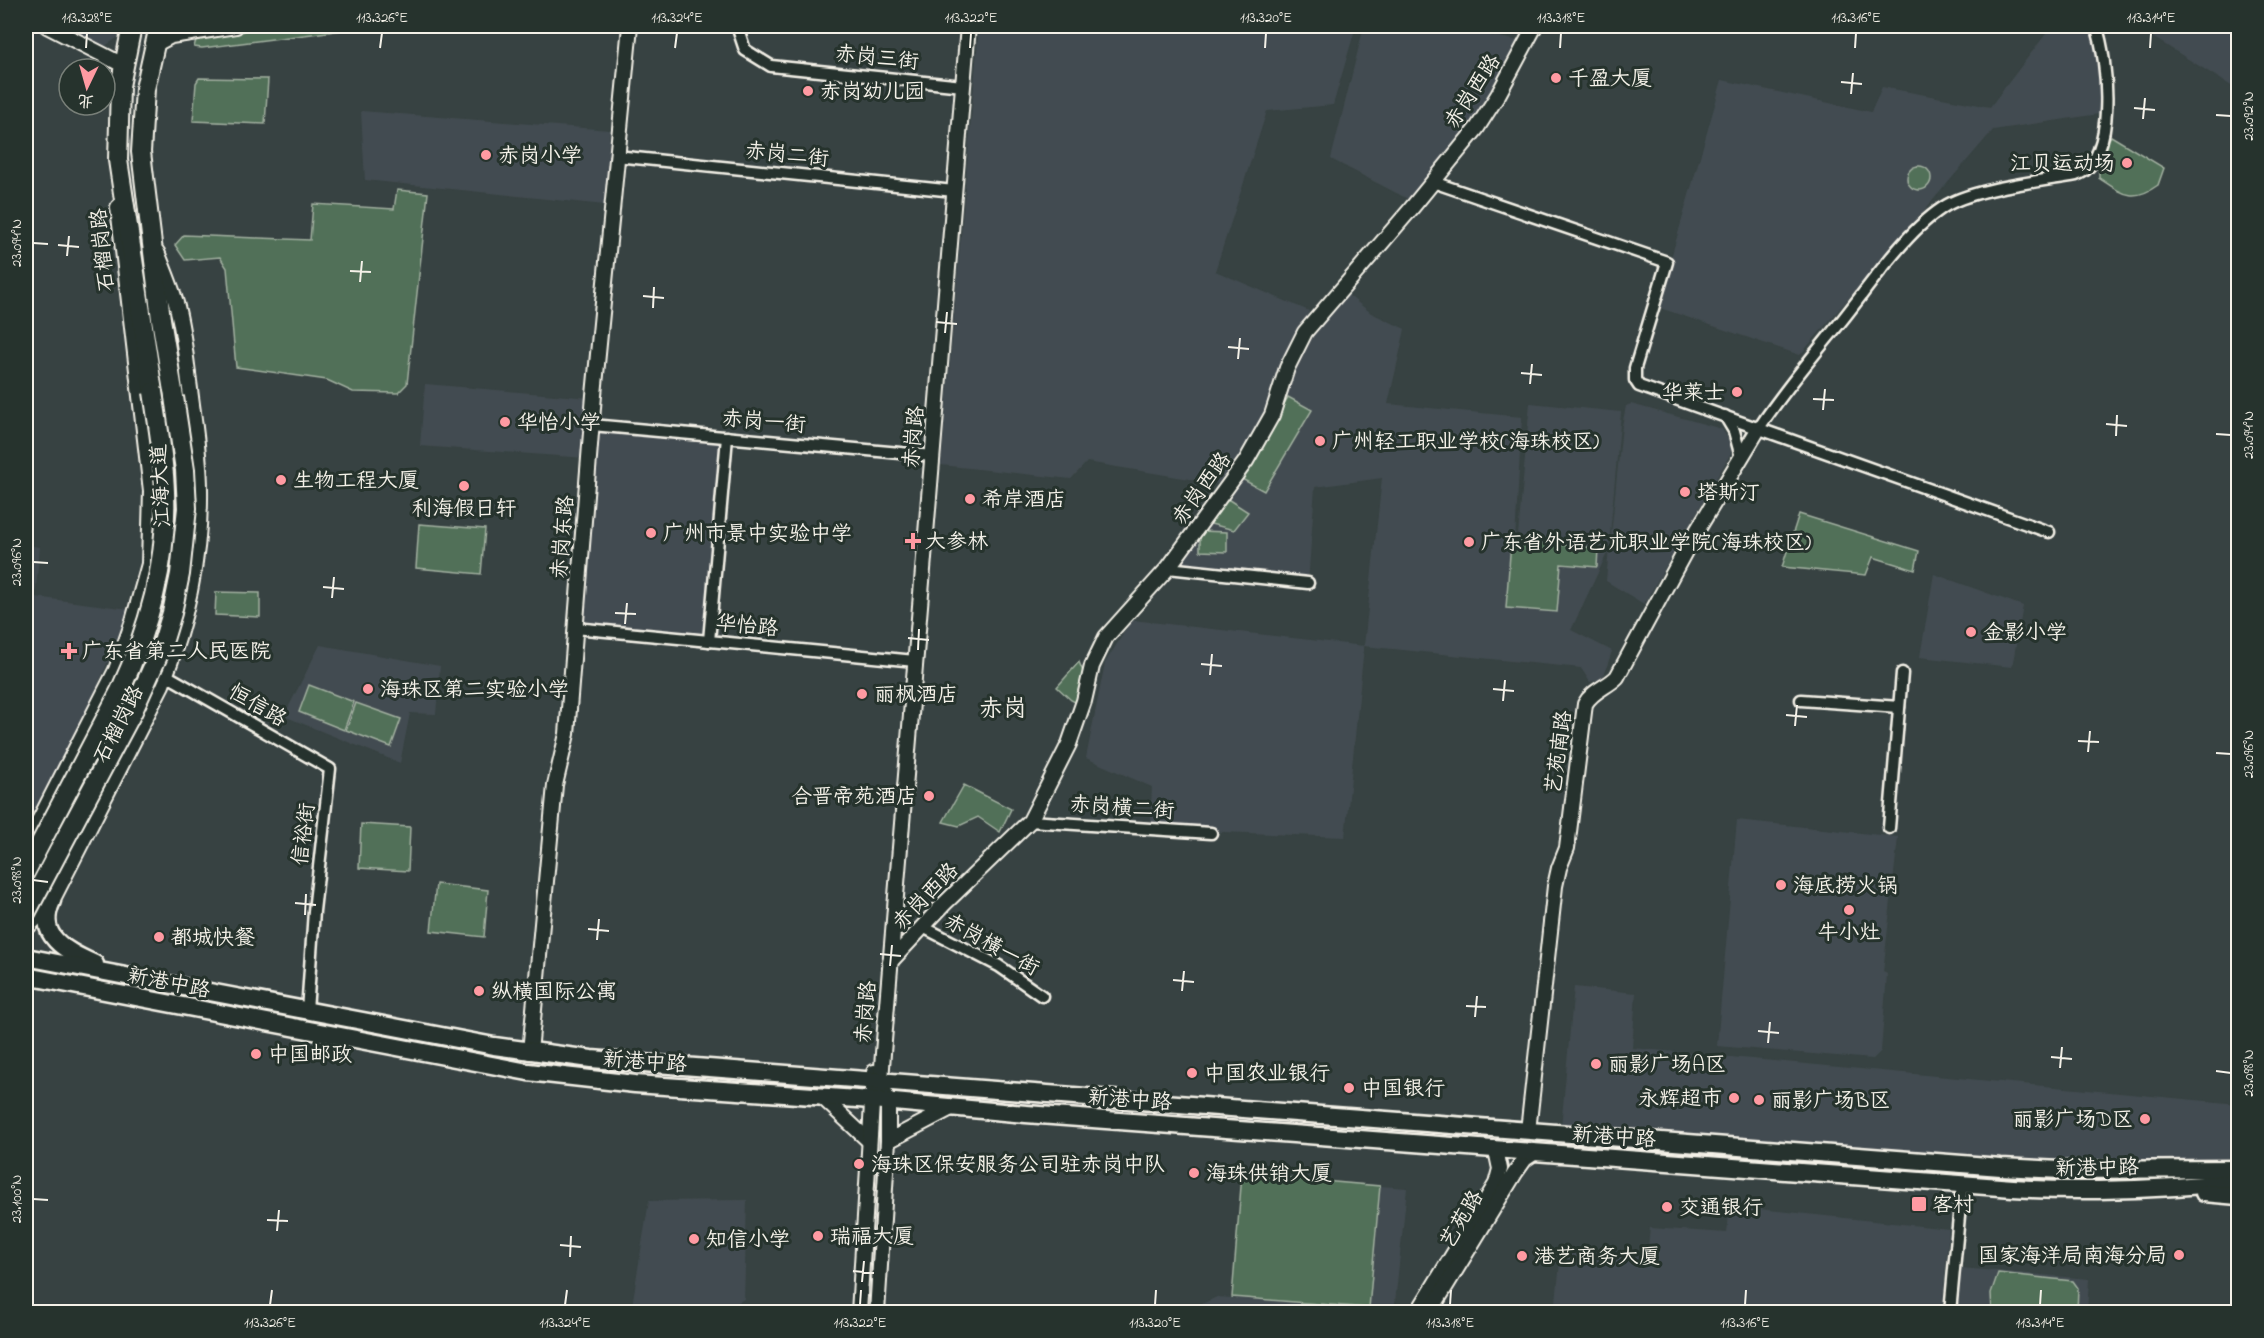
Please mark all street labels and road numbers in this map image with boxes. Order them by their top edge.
street label: 赤岗三街 [833,40,920,78]
street label: 赤岗西路 [1438,49,1509,135]
street label: 赤岗二街 [743,137,830,175]
street label: 石榴岗路 [85,206,123,293]
street label: 赤岗一街 [721,404,807,442]
street label: 赤岗路 [897,404,933,470]
street label: 江海大道 [145,443,179,529]
street label: 赤岗西路 [1166,446,1239,532]
street label: 赤岗东路 [545,494,583,580]
street label: 华怡路 [714,609,780,645]
street label: 恒信路 [222,678,292,735]
street label: 石榴岗路 [87,681,152,769]
street label: 艺苑南路 [1539,709,1581,796]
street label: 赤岗横二街 [1068,790,1175,828]
street label: 信裕街 [286,801,324,867]
street label: 赤岗西路 [886,857,966,938]
street label: 赤岗横一街 [938,907,1044,984]
street label: 新港中路 [125,961,213,1007]
street label: 赤岗路 [849,979,885,1045]
street label: 新港中路 [602,1045,688,1081]
street label: 新港中路 [1087,1083,1173,1119]
street label: 新港中路 [1571,1120,1657,1156]
street label: 新港中路 [2055,1153,2139,1185]
street label: 艺苑路 [1434,1185,1492,1255]

